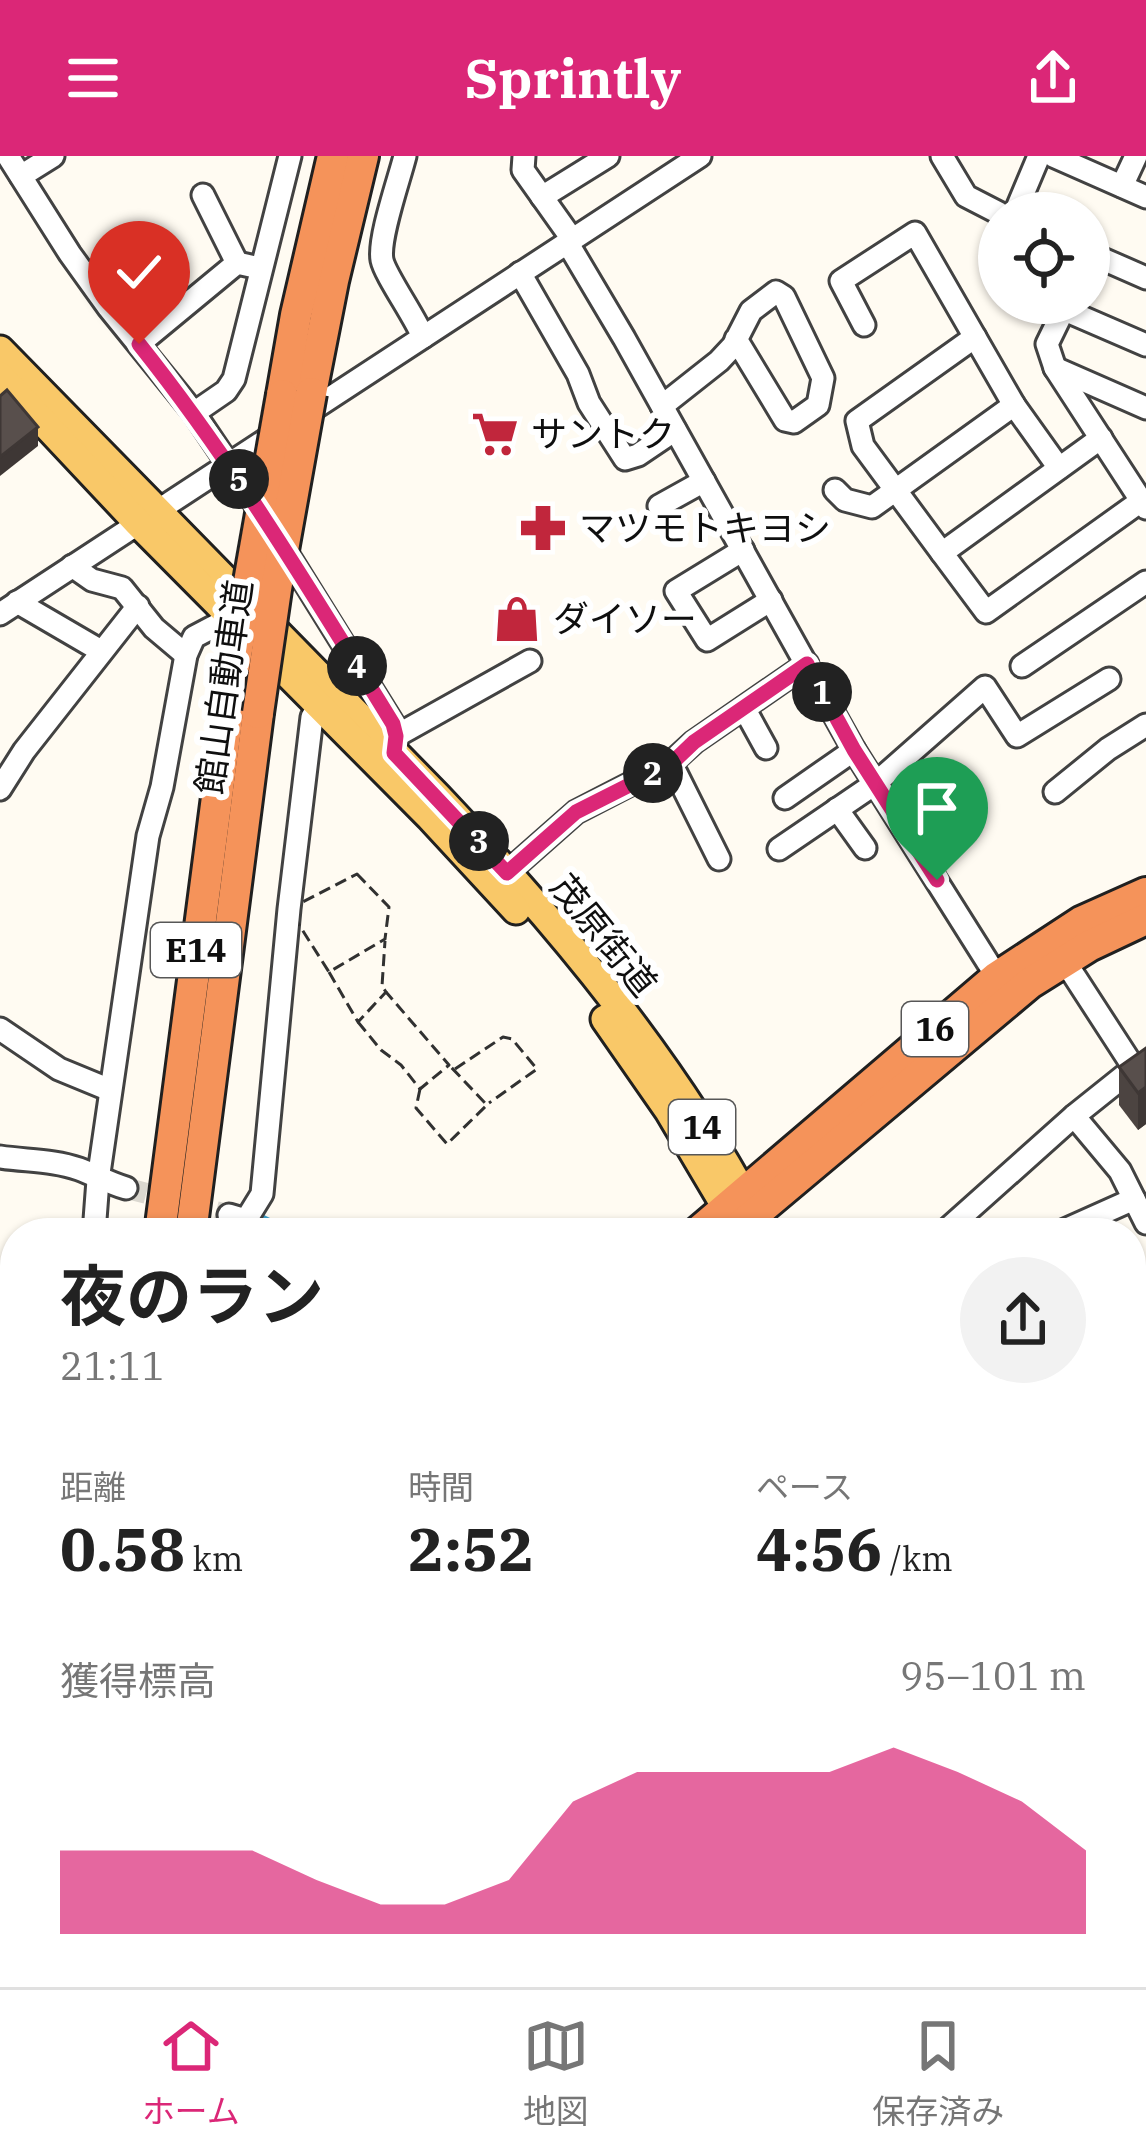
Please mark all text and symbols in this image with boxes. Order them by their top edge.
text: Sprintly [465,43,681,113]
icon: menu [60,45,126,111]
icon: share [1020,45,1086,111]
map controls [978,192,1110,324]
button: locate [978,192,1110,324]
pin [88,221,190,344]
icon: check [106,239,172,305]
supermarket icon: サントク [470,409,520,459]
place label: サントク [531,410,675,457]
pin: 5 [209,449,269,509]
text: 5 [229,457,249,500]
pharmacy icon: マツモトキヨシ [518,503,568,553]
place label: マツモトキヨシ [579,504,831,551]
street label: 館山自動車道 [185,577,262,797]
shop icon: ダイソー [492,594,542,644]
place label: ダイソー [553,595,697,642]
pin: 4 [327,636,387,696]
text: 4 [347,644,367,687]
pin: 1 [792,662,852,722]
text: 1 [812,670,832,713]
pin: 2 [623,743,683,803]
text: 2 [643,751,663,794]
pin [886,757,988,880]
icon: arrive [904,775,970,841]
pin: 3 [449,811,509,871]
text: 3 [469,819,489,862]
street label: 茂原街道 [541,864,668,1005]
road number: E14 [151,923,241,977]
road number: 16 [902,1002,968,1056]
road number: 14 [669,1100,735,1154]
text: 夜のラン [60,1252,324,1338]
button: share [960,1257,1086,1383]
text: 21:11 [60,1340,165,1391]
text: 距離 [60,1465,126,1508]
text: 時間 [408,1465,474,1508]
text: ペース [756,1465,853,1508]
text: 0.58 [60,1509,185,1588]
text: 2:52 [408,1509,534,1588]
text: 4:56 [756,1509,882,1588]
text: km [185,1537,243,1580]
text: /km [882,1537,953,1580]
text: 95–101 m [900,1650,1086,1701]
text: 獲得標高 [60,1655,216,1706]
tab: ホーム [142,2013,240,2133]
tab: 地図 [523,2013,589,2133]
tab: 保存済み [872,2013,1004,2133]

